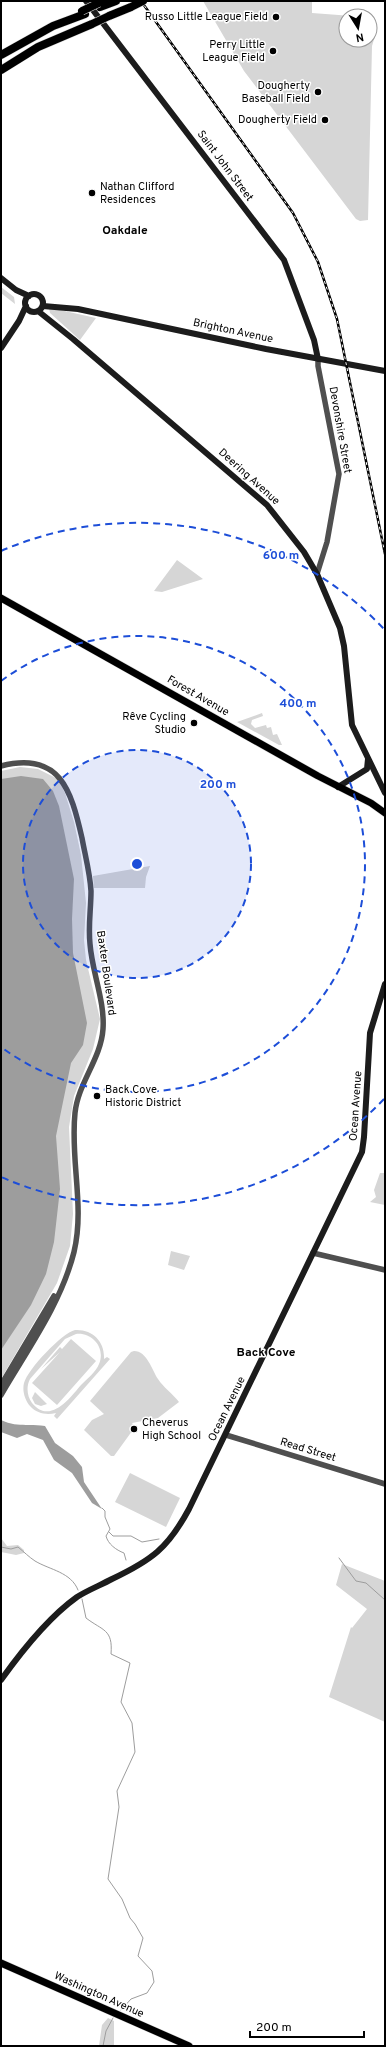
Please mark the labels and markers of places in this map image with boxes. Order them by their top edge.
place label: Russo Little League Field [145,10,268,24]
marker: Russo Little League Field [271,12,281,22]
place label: Perry Little League Field [202,38,265,65]
marker: Perry Little League Field [268,46,278,56]
place label: Dougherty Baseball Field [242,79,310,106]
marker: Dougherty Baseball Field [313,87,323,97]
place label: Dougherty Field [238,113,317,127]
marker: Dougherty Field [320,115,330,125]
place label: Nathan Clifford Residences [100,180,174,207]
marker: Nathan Clifford Residences [87,188,97,198]
place label: Rêve Cycling Studio [122,710,186,737]
marker: Rêve Cycling Studio [189,718,199,728]
centre of rings [130,857,144,871]
place label: Back Cove Historic District [105,1083,181,1110]
marker: Back Cove Historic District [92,1091,102,1101]
place label: Cheverus High School [142,1416,201,1443]
marker: Cheverus High School [129,1424,139,1434]

